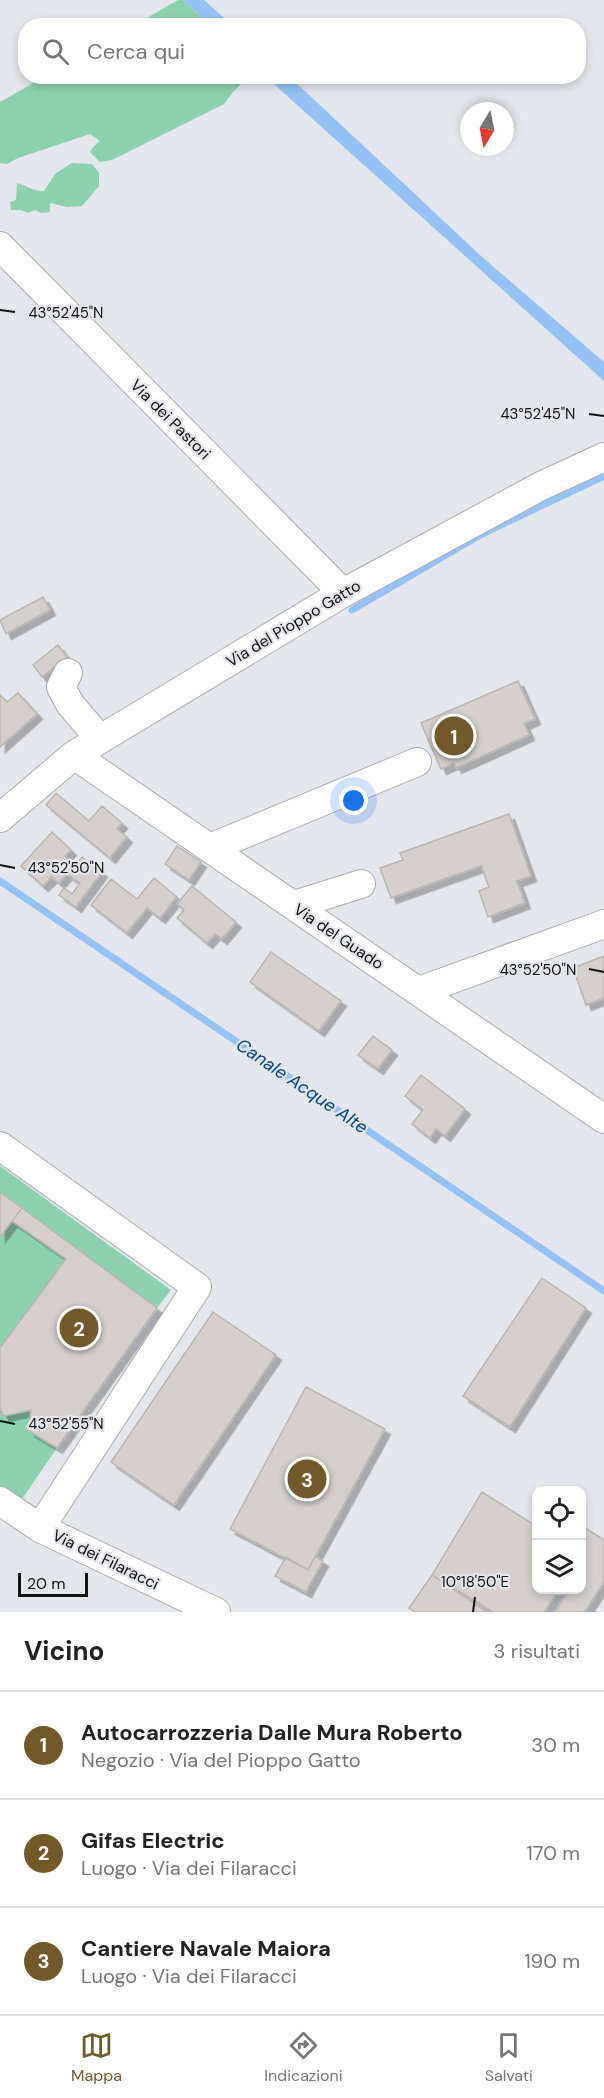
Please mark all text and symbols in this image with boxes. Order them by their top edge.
search box [18,18,586,84]
icon: search [39,35,72,68]
text: Cerca qui [87,37,185,66]
north arrow [460,102,514,156]
text: 43°52'45"N [29,303,103,323]
street label: Via dei Pastori [126,375,215,464]
text: 43°52'45"N [501,404,575,424]
street label: Via del Pioppo Gatto [222,575,364,672]
pin: 1 [434,714,474,758]
your location [339,786,368,815]
text: 43°52'50"N [28,858,104,878]
street label: Via del Guado [290,899,388,974]
text: 43°52'50"N [500,960,576,980]
water label: Canale Acque Alte [231,1033,373,1139]
pin: 2 [60,1306,98,1350]
text: 43°52'55"N [28,1414,104,1434]
pin: 3 [288,1456,326,1502]
map controls [532,1486,586,1594]
button: locate [532,1486,586,1540]
street label: Via dei Filaracci [49,1525,163,1594]
button: layers [532,1540,586,1594]
scale bar [18,1570,88,1598]
text: 10°18'50"E [441,1572,509,1592]
text: 20 m [27,1573,66,1594]
text: Vicino [24,1634,104,1668]
text: 3 risultati [494,1638,580,1664]
text: Autocarrozzeria Dalle Mura Roberto [81,1718,463,1747]
text: 1 [40,1732,47,1758]
text: 30 m [531,1732,580,1758]
text: Negozio · Via del Pioppo Gatto [81,1747,361,1773]
text: Gifas Electric [81,1826,225,1855]
text: 2 [38,1840,49,1866]
text: 170 m [527,1840,580,1866]
text: Luogo · Via dei Filaracci [81,1855,297,1881]
text: Cantiere Navale Maiora [81,1934,331,1963]
text: 3 [37,1948,50,1974]
text: 190 m [524,1948,580,1974]
text: Luogo · Via dei Filaracci [81,1963,297,1989]
tab: Mappa [71,2029,122,2086]
tab: Indicazioni [264,2029,343,2086]
tab: Salvati [485,2029,533,2086]

